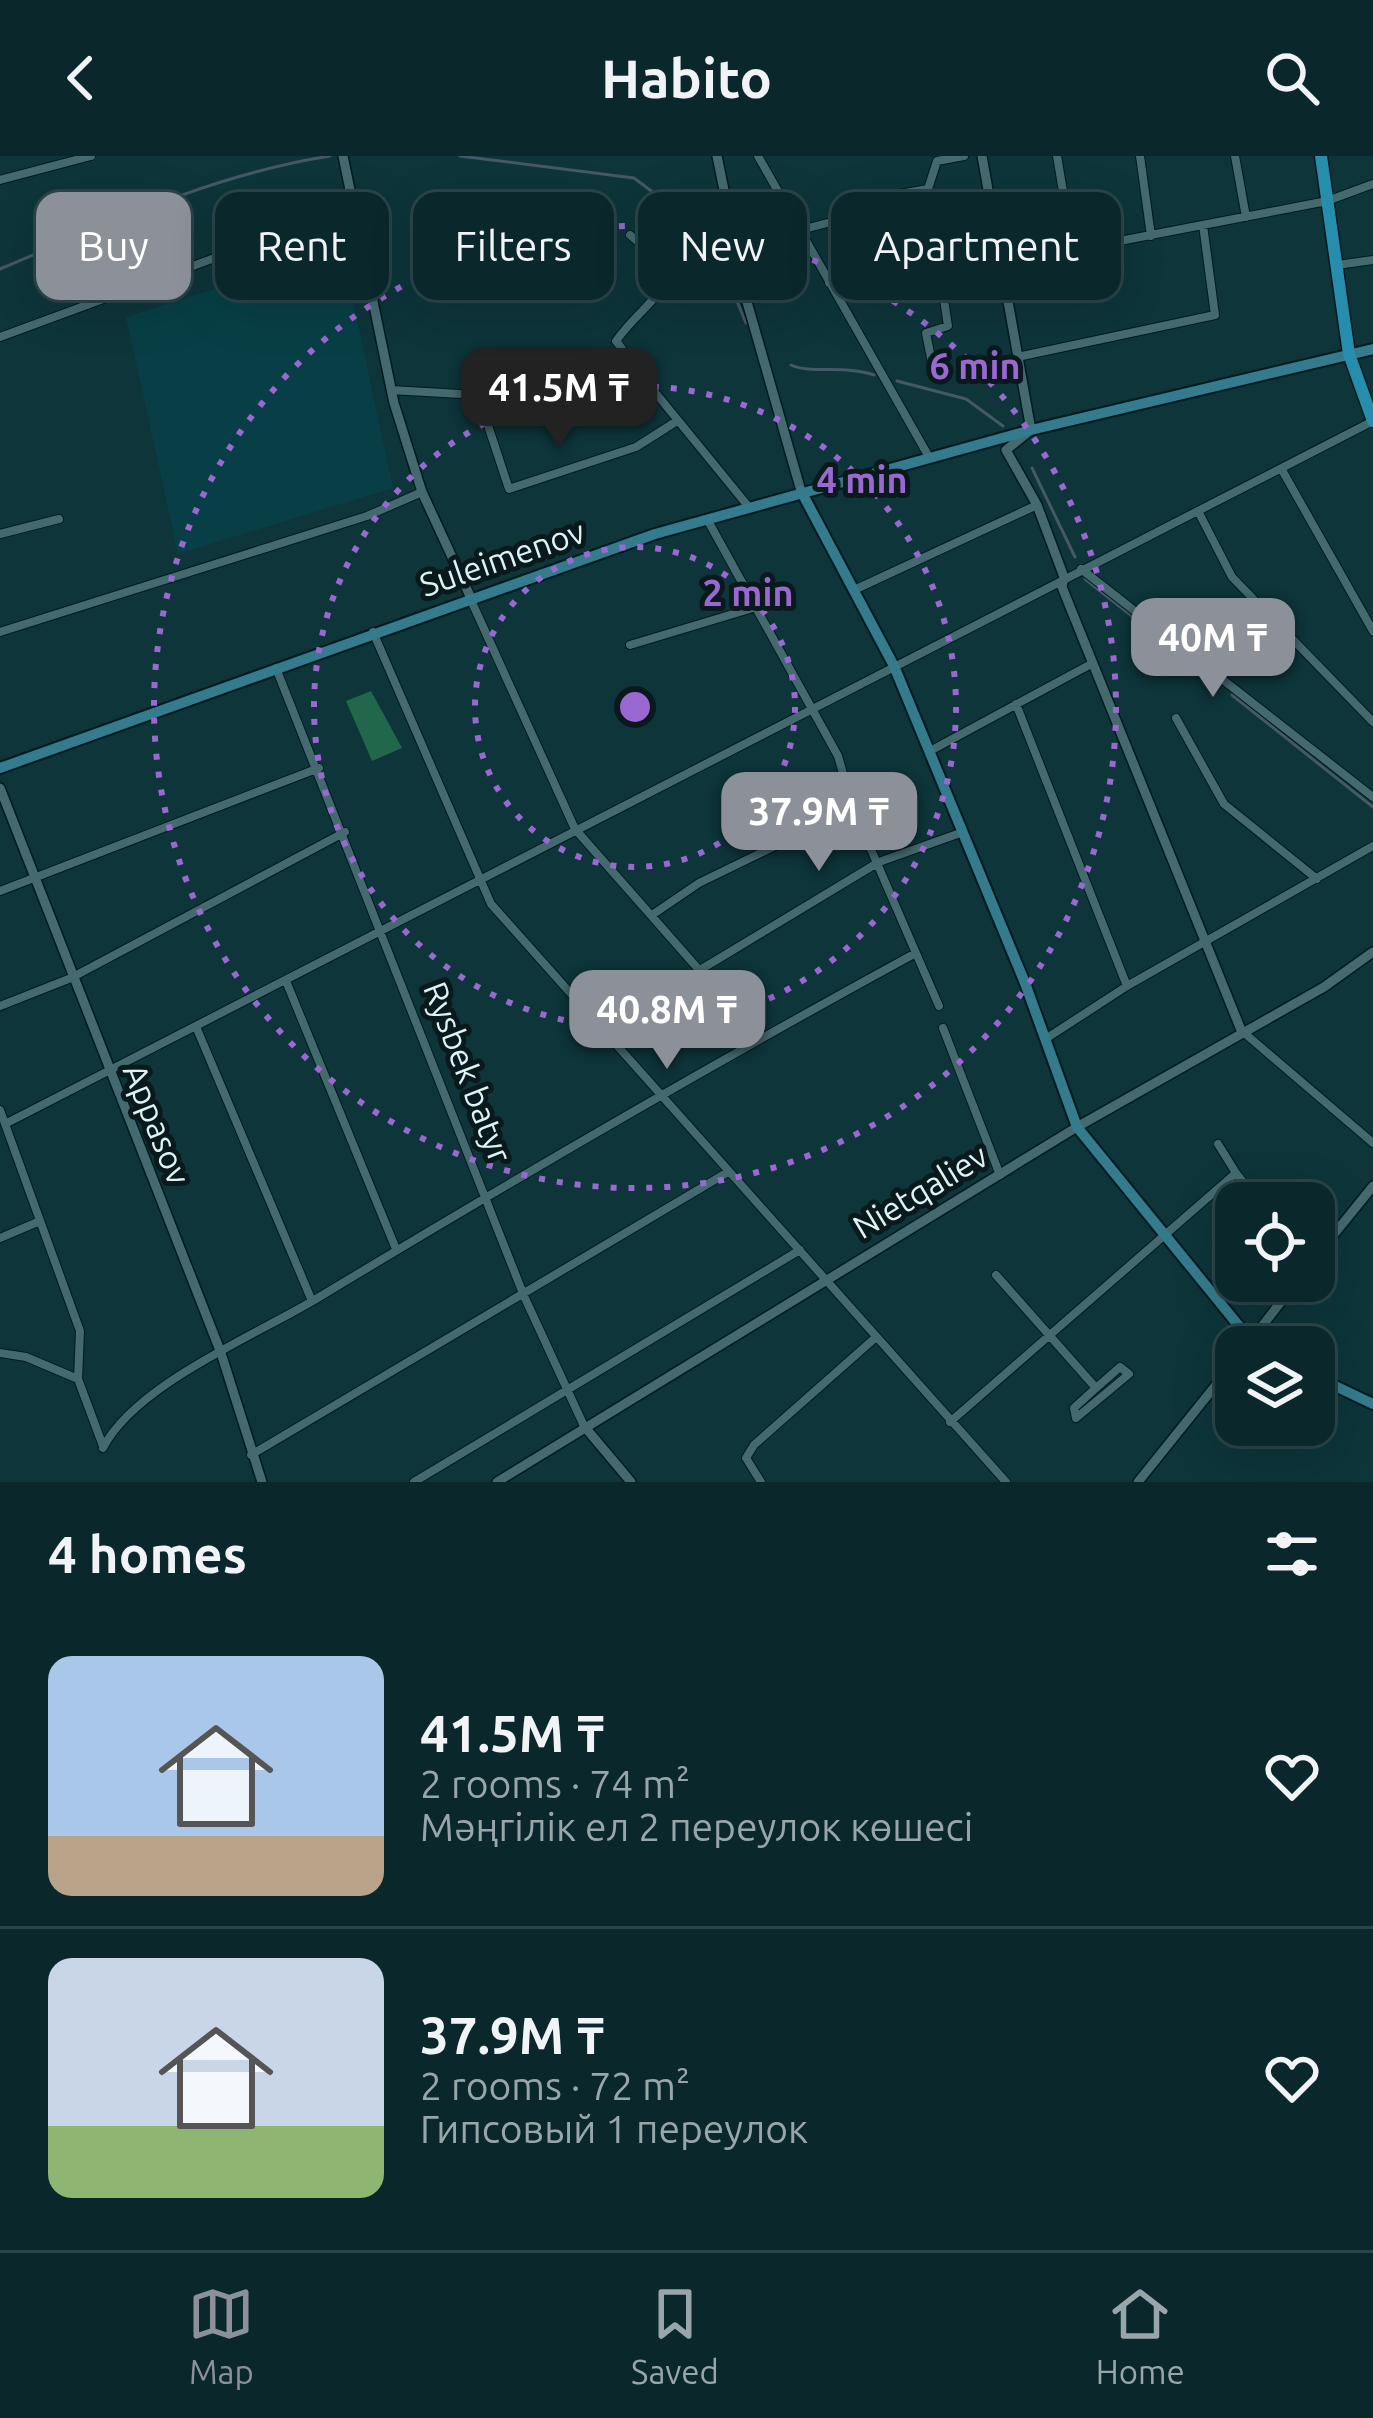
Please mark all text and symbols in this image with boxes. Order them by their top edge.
icon: back [48,45,114,111]
icon: search [1259,45,1325,111]
text: Habito [601,48,772,108]
chip: Buy [36,192,191,300]
chip: Rent [215,192,389,300]
chip: Filters [413,192,614,300]
chip: New [638,192,807,300]
chip: Apartment [831,192,1121,300]
text: 6 min [930,345,1020,386]
pin: 41.5M ₸ [448,348,670,450]
text: 41.5M ₸ [488,365,630,408]
text: 4 min [817,459,907,500]
street label: Suleimenov [415,512,589,603]
text: 2 min [703,572,793,613]
pin: 40M ₸ [1129,598,1297,700]
text: 40M ₸ [1158,615,1268,658]
centre of rings [614,686,656,728]
pin: 37.9M ₸ [708,772,930,874]
text: 37.9M ₸ [748,789,890,832]
pin: 40.8M ₸ [556,970,778,1072]
street label: Rysbek batyr [417,976,520,1168]
text: 40.8M ₸ [596,987,738,1030]
street label: Appasov [117,1058,198,1189]
street label: Nietqaliev [846,1136,994,1245]
map controls [1215,1182,1335,1446]
button: locate [1215,1182,1335,1302]
button: layers [1215,1326,1335,1446]
icon: filters [1259,1521,1325,1587]
text: 4 homes [48,1525,247,1583]
icon: home [144,1704,288,1848]
text: 41.5M ₸ [420,1704,605,1762]
icon: heart [1259,1743,1325,1809]
text: 2 rooms · 74 m² [420,1762,690,1805]
text: Мәңгілік ел 2 переулок көшесі [420,1805,973,1848]
icon: home [144,2006,288,2150]
text: 37.9M ₸ [420,2006,605,2064]
icon: heart [1259,2045,1325,2111]
text: 2 rooms · 72 m² [420,2064,690,2107]
text: Гипсовый 1 переулок [420,2107,808,2150]
tab: Map [188,2281,254,2390]
tab: Saved [631,2281,719,2390]
tab: Home [1096,2281,1185,2390]

